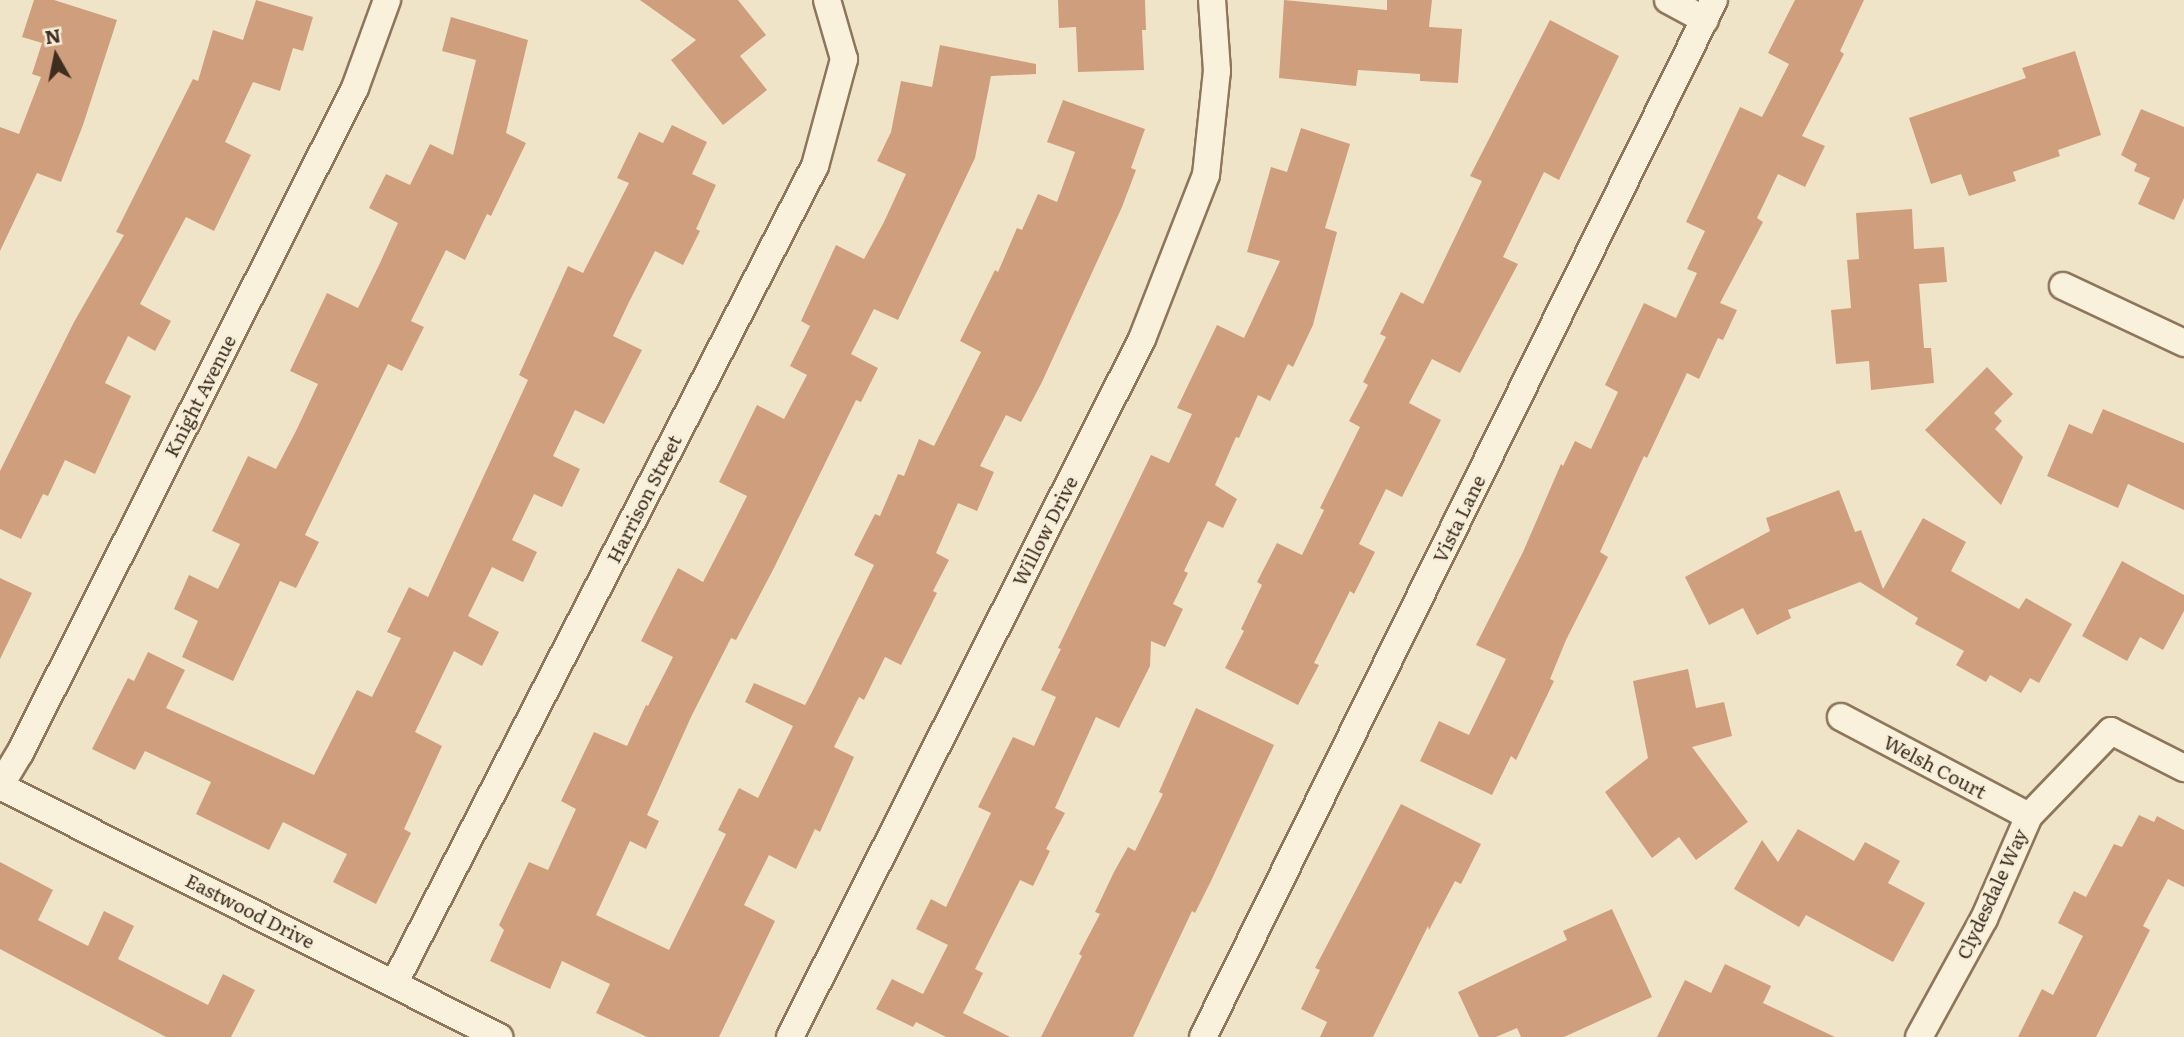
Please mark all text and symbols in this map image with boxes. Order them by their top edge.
text: N [43,20,63,50]
north arrow [21,21,91,91]
street label: Knight Avenue [159,331,241,461]
street label: Harrison Street [602,431,686,567]
street label: Willow Drive [1008,472,1082,590]
street label: Vista Lane [1428,472,1490,566]
street label: Welsh Court [1880,730,1990,804]
street label: Clydesdale Way [1952,825,2032,963]
street label: Eastwood Drive [182,869,318,953]

